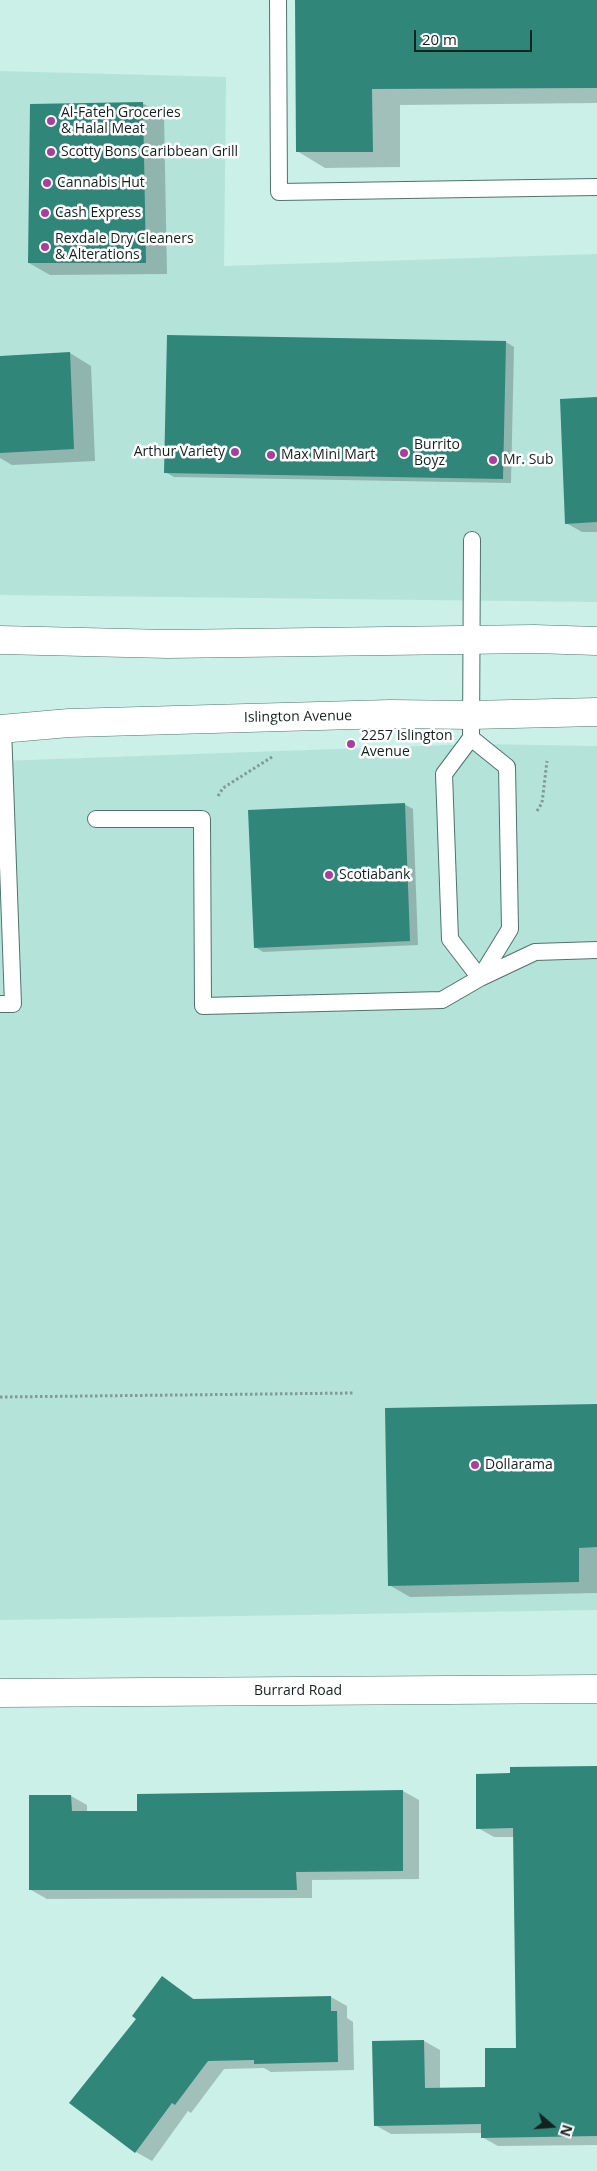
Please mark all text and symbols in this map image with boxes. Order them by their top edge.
scale bar [417,20,534,52]
text: 20 m [422,29,457,49]
place label: Al-Fateh Groceries & Halal Meat [61,105,181,138]
marker: Al-Fateh Groceries & Halal Meat [45,115,57,127]
place label: Scotty Bons Caribbean Grill [61,144,238,160]
marker: Scotty Bons Caribbean Grill [45,146,57,158]
place label: Cannabis Hut [57,175,145,191]
marker: Cannabis Hut [41,177,53,189]
place label: Cash Express [55,205,141,221]
marker: Cash Express [39,207,51,219]
place label: Rexdale Dry Cleaners & Alterations [55,231,194,264]
marker: Rexdale Dry Cleaners & Alterations [39,241,51,253]
place label: Burrito Boyz [414,437,460,470]
place label: Arthur Variety [134,444,225,460]
marker: Arthur Variety [229,446,241,458]
place label: Max Mini Mart [281,447,375,463]
marker: Burrito Boyz [398,447,410,459]
marker: Max Mini Mart [265,449,277,461]
place label: Mr. Sub [503,452,553,468]
marker: Mr. Sub [487,454,499,466]
street label: Islington Avenue [244,708,352,726]
place label: 2257 Islington Avenue [361,728,452,760]
marker: 2257 Islington Avenue [345,738,357,750]
place label: Scotiabank [339,867,410,883]
marker: Scotiabank [323,869,335,881]
place label: Dollarama [485,1457,553,1473]
marker: Dollarama [469,1459,481,1471]
street label: Burrard Road [254,1683,342,1699]
north arrow [527,2101,577,2151]
text: N [556,2122,578,2139]

